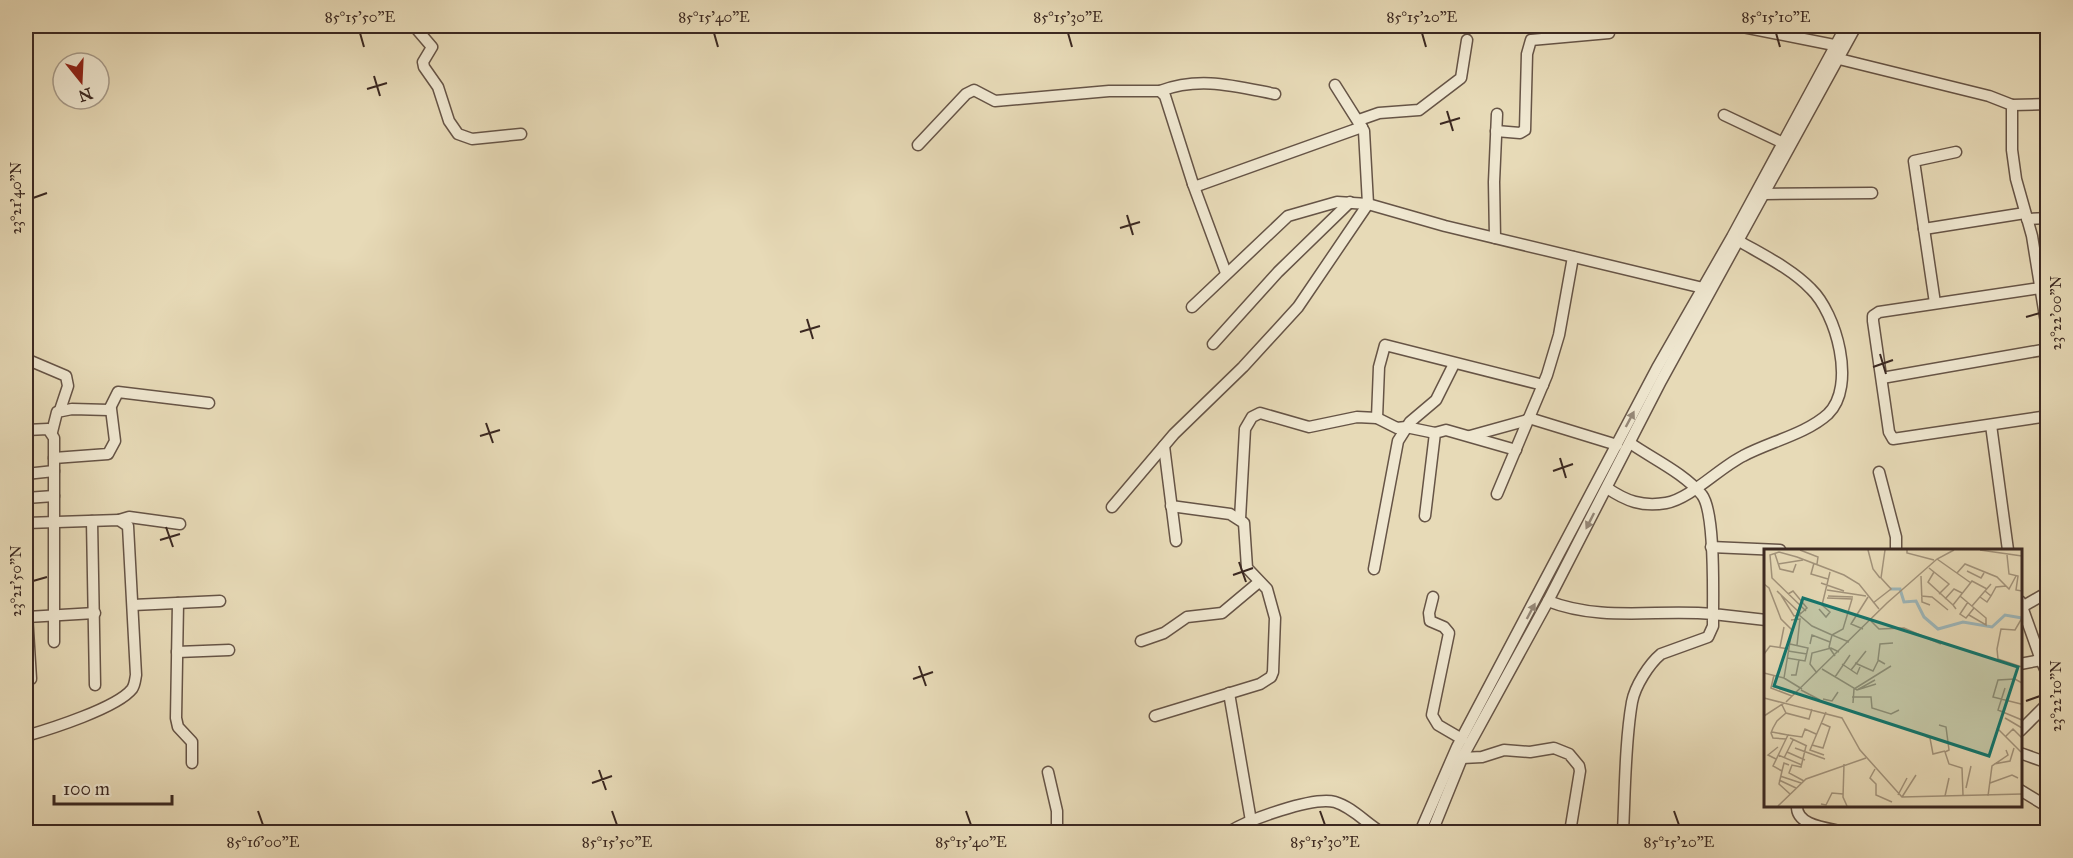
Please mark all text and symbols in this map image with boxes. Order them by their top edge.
text: 85°15'50"E [325,8,395,26]
text: 85°15'40"E [678,8,750,26]
text: 85°15'30"E [1033,8,1103,26]
text: 85°15'20"E [1387,8,1458,26]
text: 85°15'10"E [1741,8,1811,26]
north arrow [51,51,111,111]
text: N [76,84,95,106]
text: 23°21'40"N [7,161,25,234]
text: 23°22'00"N [2047,275,2065,350]
one-way arrow [1625,411,1635,428]
one-way arrow [1585,512,1595,529]
text: 23°21'50"N [7,545,25,617]
inset map [1764,549,2022,807]
one-way arrow [1526,603,1536,620]
text: 23°22'10"N [2047,660,2065,732]
scale bar [54,768,172,806]
text: 100 m [63,778,110,800]
text: 85°16'00"E [227,833,300,851]
text: 85°15'50"E [582,833,652,851]
text: 85°15'40"E [935,833,1007,851]
text: 85°15'30"E [1290,833,1360,851]
text: 85°15'20"E [1644,833,1715,851]

